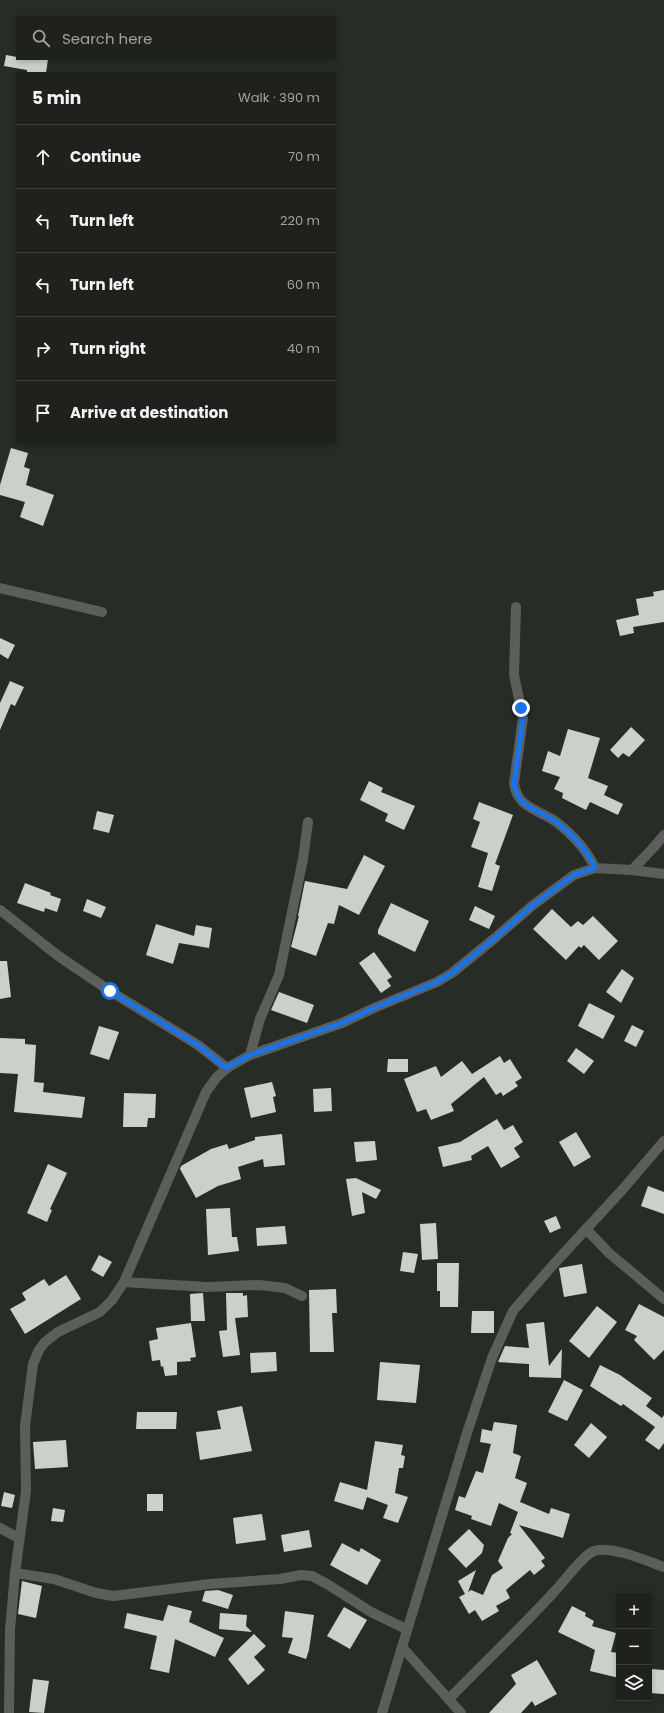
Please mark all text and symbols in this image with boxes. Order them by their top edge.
search box [16,16,336,60]
icon: search [30,27,52,49]
text: Search here [62,28,152,49]
text: 5 min [32,86,81,110]
text: Walk · 390 m [238,88,320,107]
icon: ahead [32,146,54,168]
text: Continue [70,146,141,167]
text: 70 m [288,147,320,166]
icon: left [32,210,54,232]
text: Turn left [70,210,134,231]
text: 220 m [280,211,320,230]
icon: left [32,274,54,296]
text: Turn left [70,274,134,295]
text: 60 m [287,275,320,294]
icon: right [32,338,54,360]
text: Turn right [70,338,146,359]
text: 40 m [287,339,320,358]
icon: arrive [32,402,54,424]
text: Arrive at destination [70,402,228,423]
route end [512,699,530,717]
route start [101,982,119,1000]
map controls [616,1593,652,1701]
button: + [616,1593,652,1629]
button: − [616,1629,652,1665]
button: layers [616,1665,652,1701]

